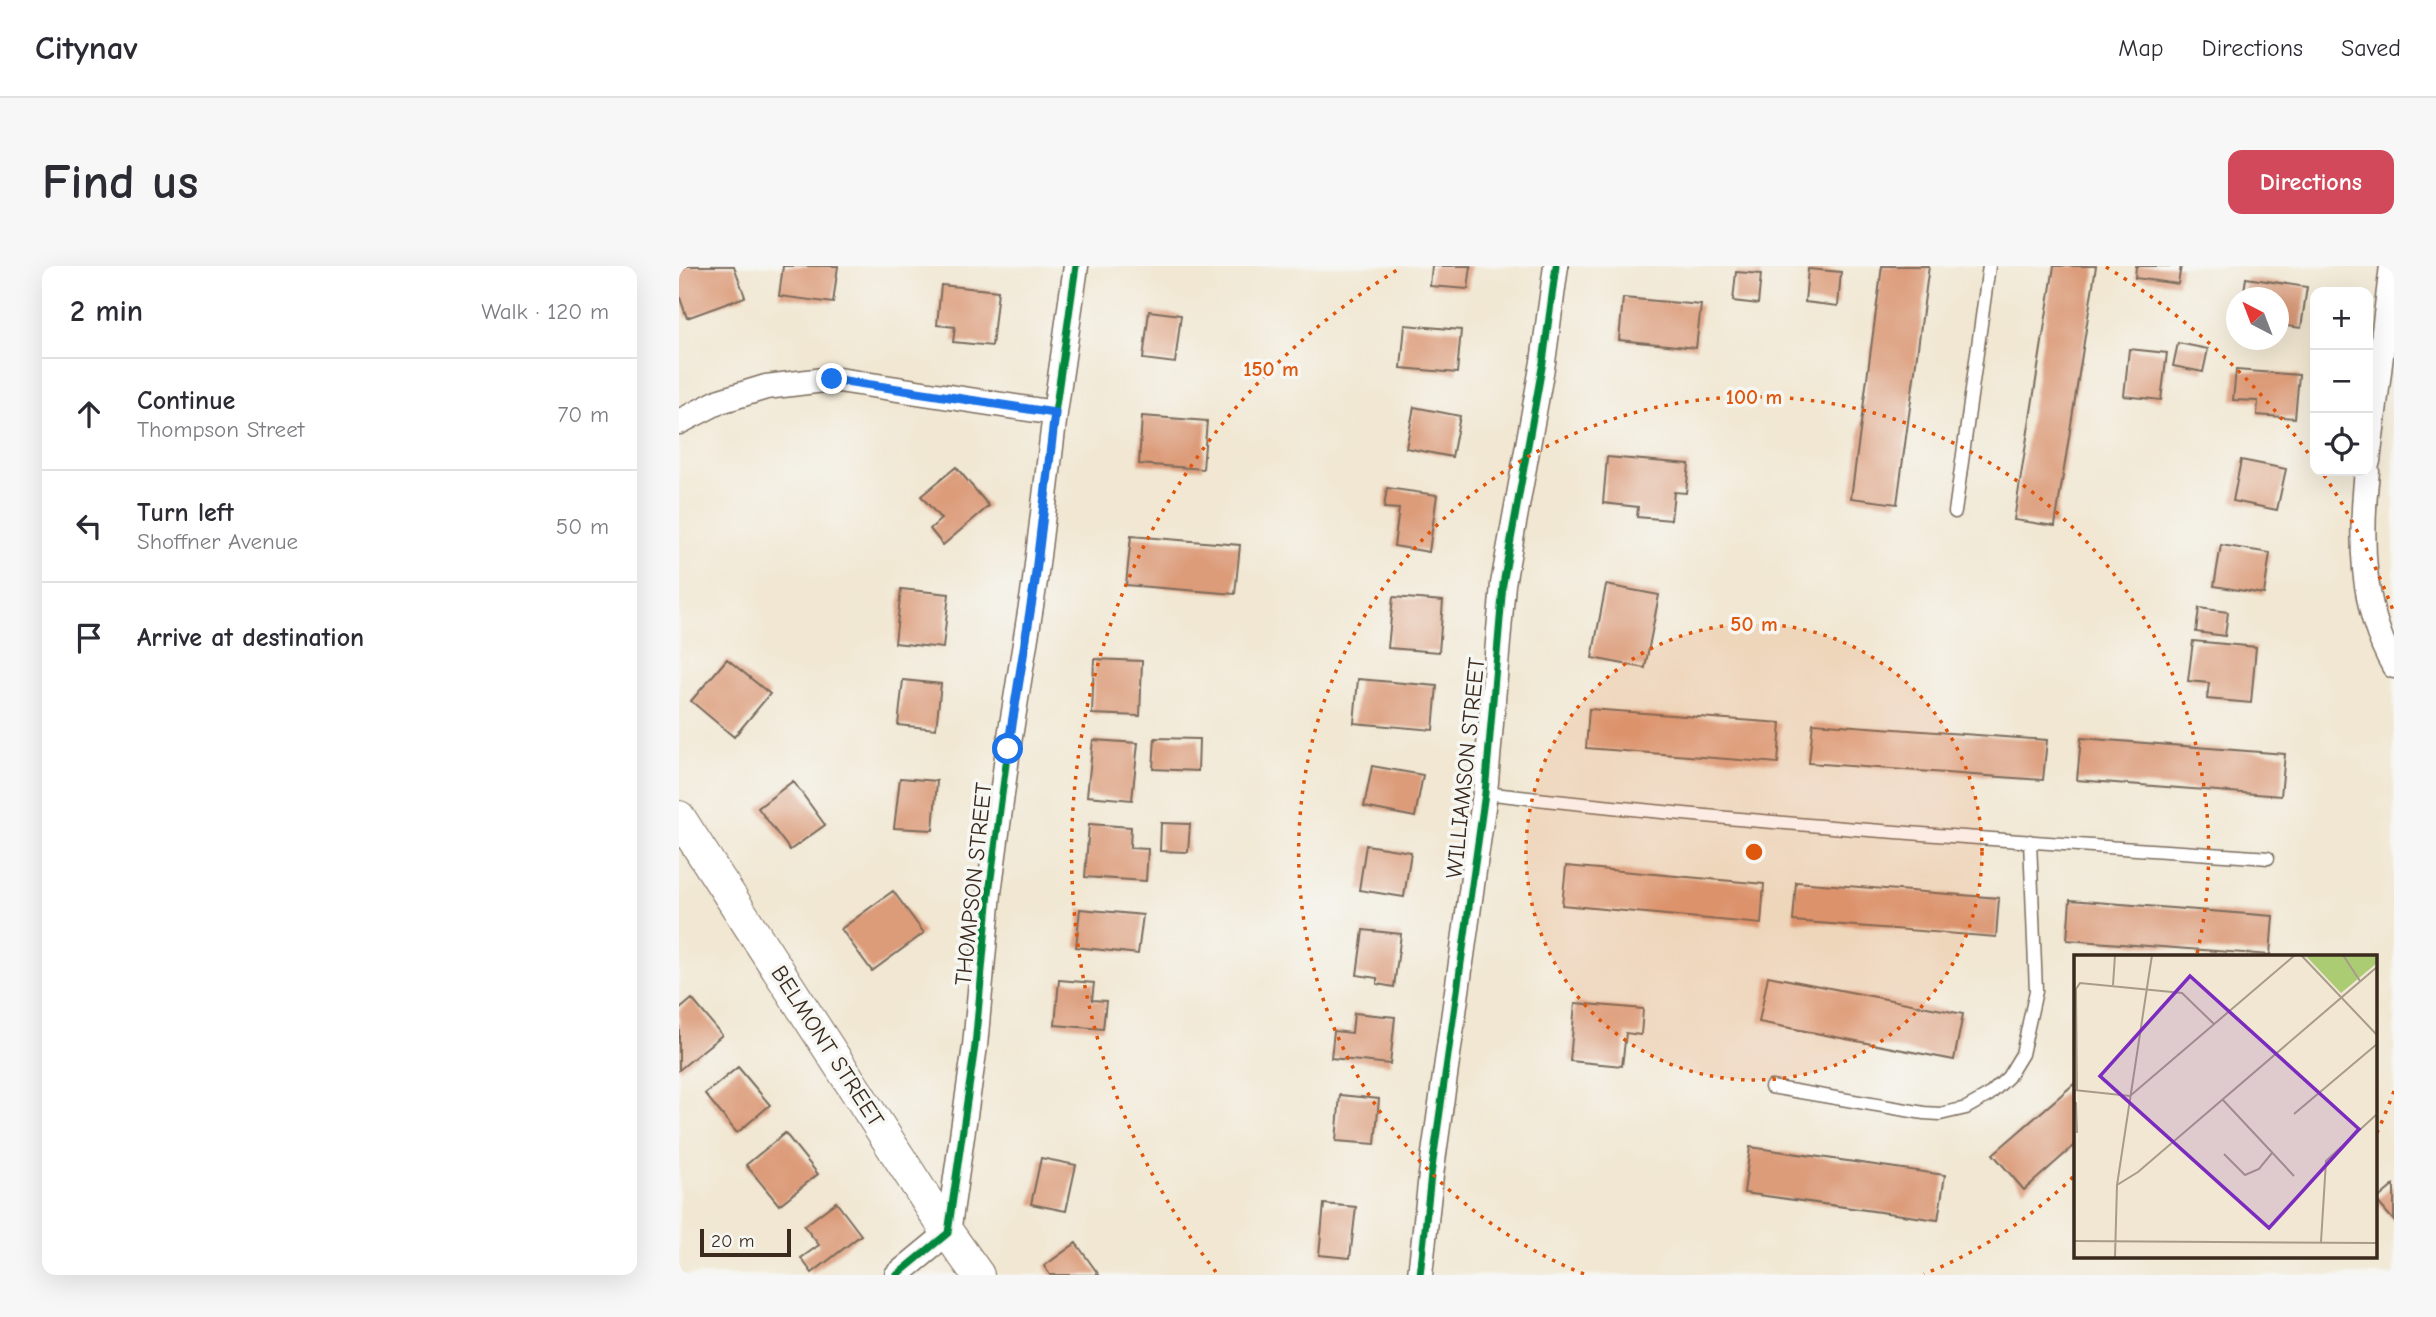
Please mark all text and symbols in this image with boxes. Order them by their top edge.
text: Citynav [35,29,138,67]
text: Map [2118,34,2164,62]
text: Directions [2202,34,2303,62]
text: Saved [2341,34,2401,62]
button: Directions [2228,150,2394,214]
text: Find us [42,154,198,210]
north arrow [2226,287,2289,350]
map controls [2310,287,2373,476]
button: + [2310,287,2373,350]
text: 2 min [70,294,143,329]
text: Walk · 120 m [481,298,609,325]
button: − [2310,350,2373,413]
text: 150 m [1243,357,1299,381]
route end [816,363,847,394]
text: 100 m [1726,385,1782,409]
text: Continue [137,386,235,416]
icon: ahead [70,395,108,433]
text: 70 m [557,401,609,428]
button: locate [2310,413,2373,476]
text: Thompson Street [137,416,304,443]
text: Turn left [137,498,234,528]
icon: left [70,507,108,545]
text: 50 m [556,513,609,540]
text: Shoffner Avenue [137,528,298,555]
text: 50 m [1730,612,1778,636]
icon: arrive [70,619,108,657]
text: Arrive at destination [137,623,364,653]
street label: WILLIAMSON STREET [1440,656,1491,880]
route start [992,733,1023,764]
street label: THOMPSON STREET [949,781,998,987]
centre of rings [1742,840,1766,864]
inset map [2074,955,2377,1258]
street label: BELMONT STREET [765,961,890,1132]
scale bar [700,1226,791,1258]
text: 20 m [711,1230,755,1252]

